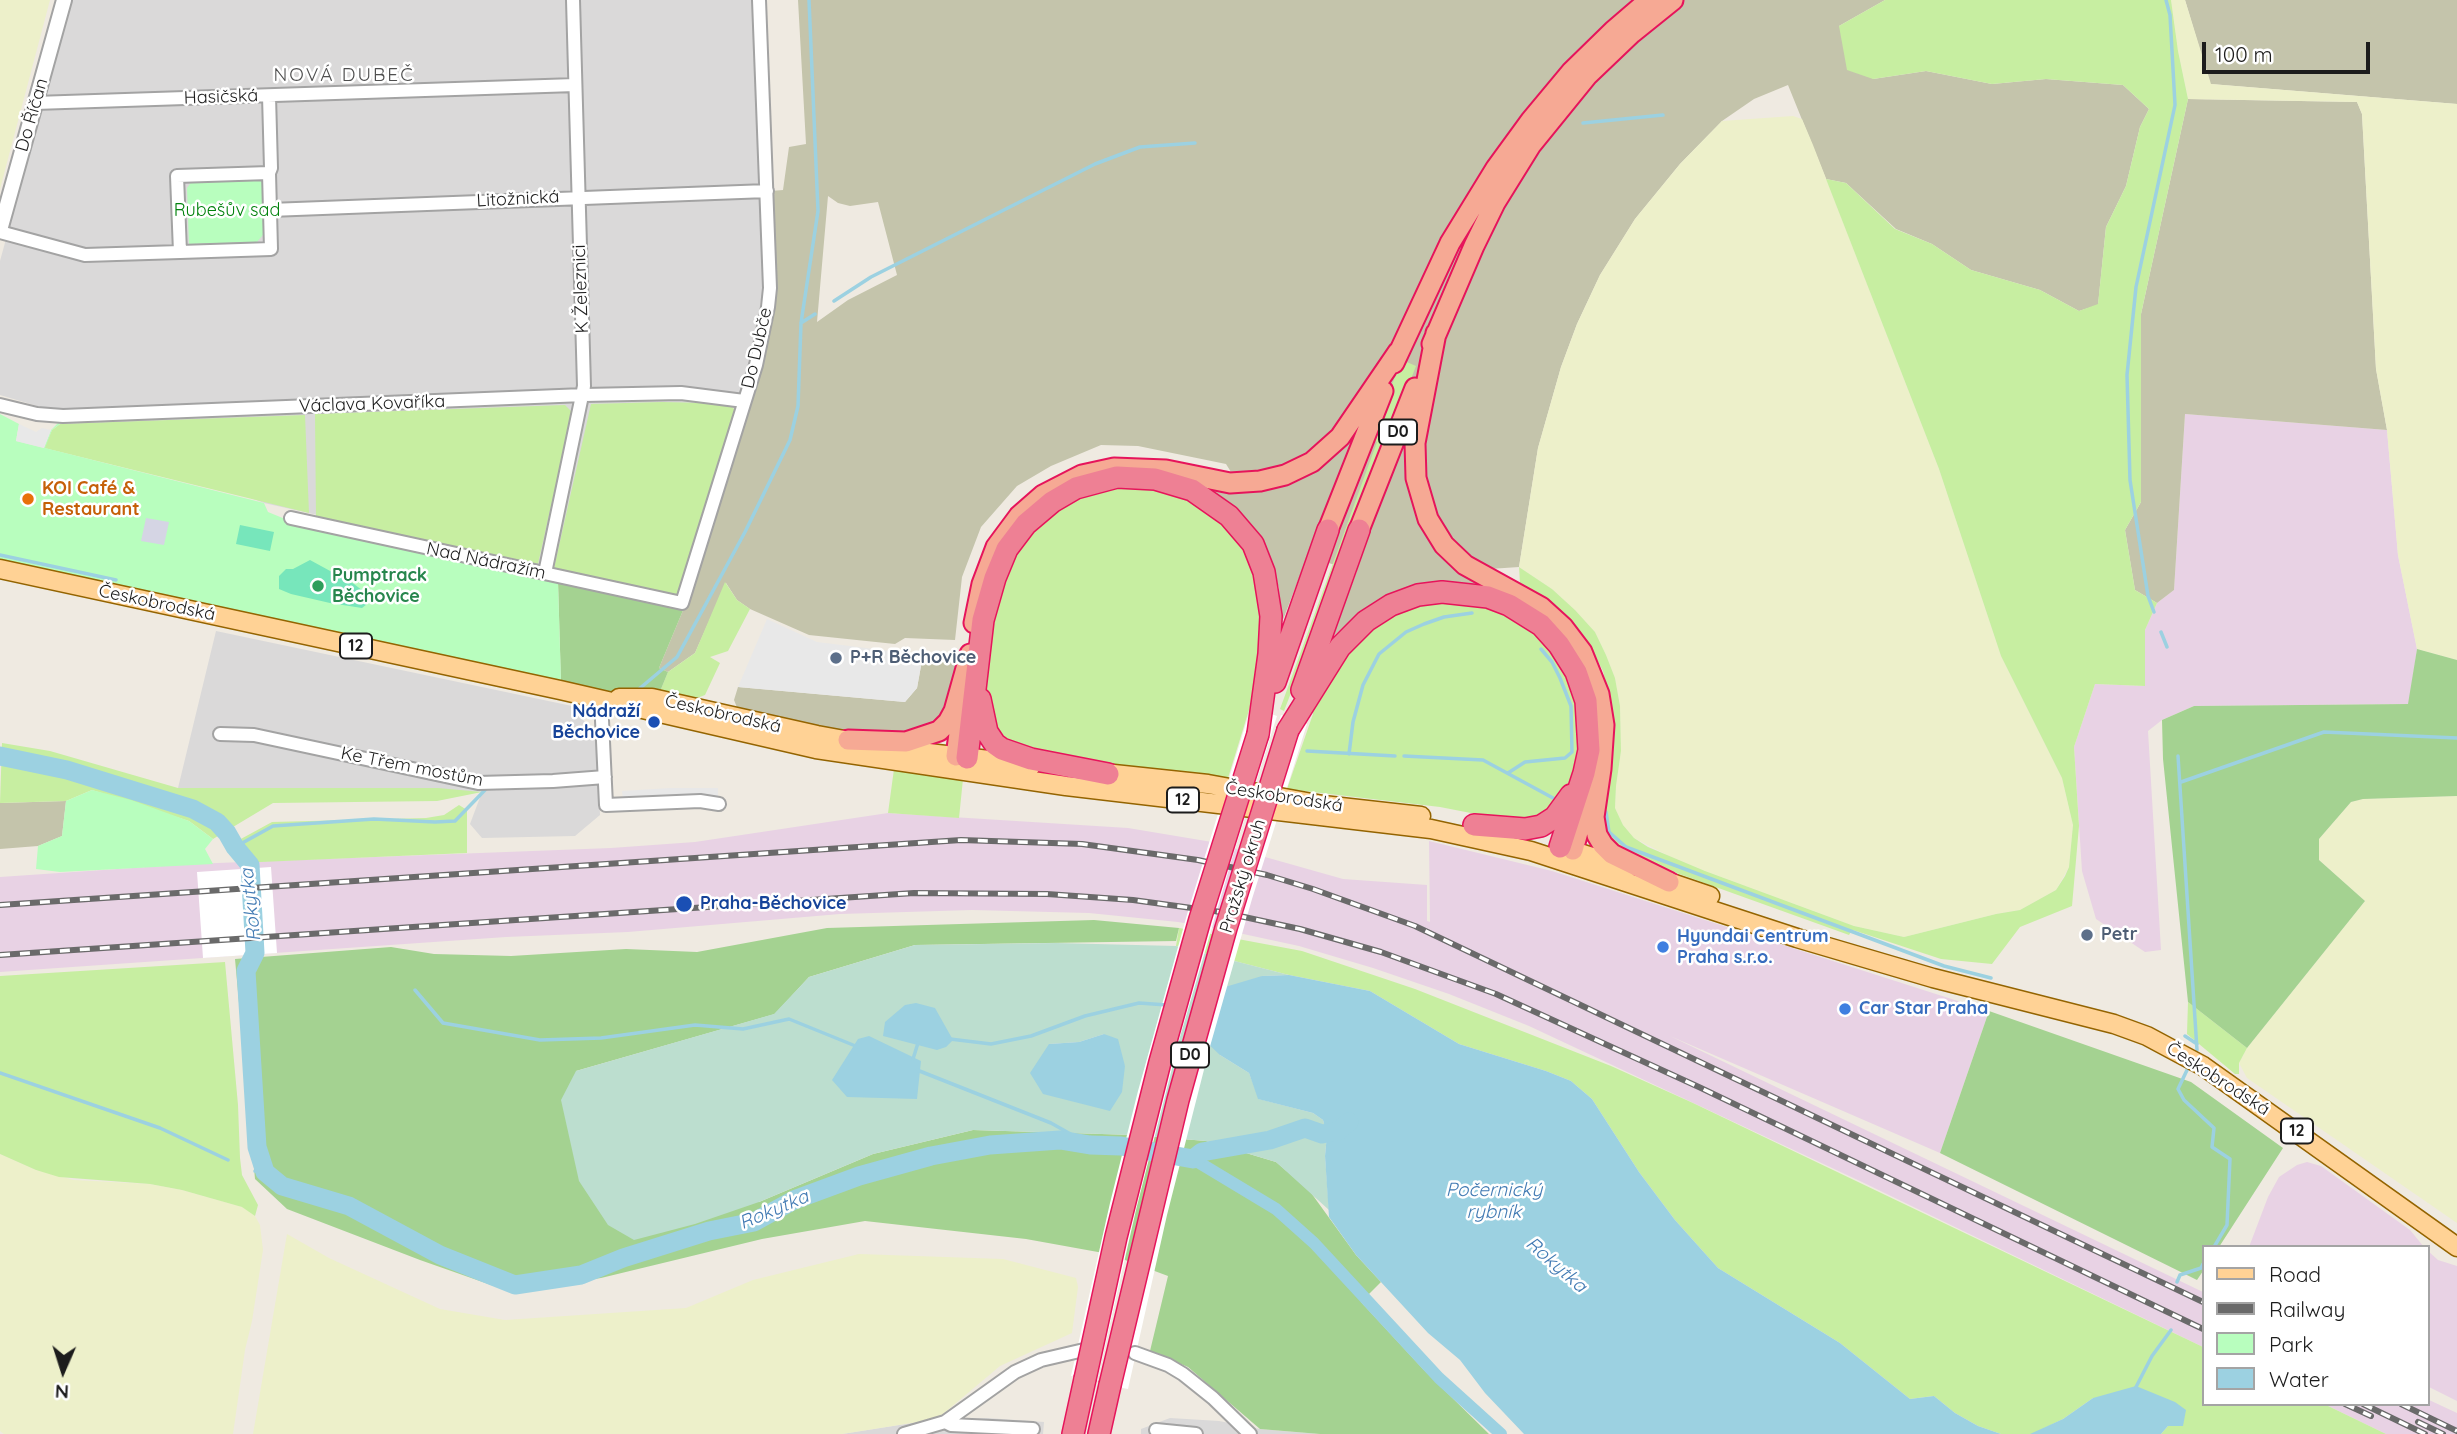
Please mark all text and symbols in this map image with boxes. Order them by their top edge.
scale bar [2205,28,2373,72]
text: 100 m [2215,41,2273,67]
district label: NOVÁ DUBEČ [275,64,413,86]
street label: Do Říčan [11,76,53,154]
street label: Hasičská [183,85,259,109]
street label: Litožnická [476,186,560,212]
park label: Rubešův sad [174,200,280,222]
street label: K Železnici [569,244,593,334]
street label: Do Dubče [737,305,777,391]
street label: Václava Kovaříka [299,391,445,417]
road number: D0 [1379,420,1417,444]
place label: KOI Café & Restaurant [42,478,140,520]
marker: KOI Café & Restaurant [20,491,36,507]
street label: Nad Nádražím [424,538,548,584]
place label: Pumptrack Běchovice [332,565,427,608]
marker: Pumptrack Běchovice [310,578,326,594]
street label: Českobrodská [97,580,217,626]
road number: 12 [340,634,372,659]
place label: P+R Běchovice [850,647,976,669]
marker: P+R Běchovice [828,650,844,666]
street label: Českobrodská [663,690,783,738]
place label: Nádraží Běchovice [552,701,640,744]
marker: Nádraží Běchovice [646,714,662,730]
street label: Ke Třem mostům [339,743,485,791]
street label: Českobrodská [1224,777,1344,817]
road number: 12 [1167,788,1199,813]
street label: Pražský okruh [1215,816,1271,936]
water label: Rokytka [236,867,266,943]
place label: Praha-Běchovice [700,893,847,915]
marker: Praha-Běchovice [674,894,694,914]
place label: Petr [2101,924,2137,946]
place label: Hyundai Centrum Praha s.r.o. [1677,926,1829,968]
marker: Petr [2079,927,2095,943]
marker: Hyundai Centrum Praha s.r.o. [1655,939,1671,955]
place label: Car Star Praha [1859,998,1988,1020]
marker: Car Star Praha [1837,1001,1853,1017]
street label: Českobrodská [2162,1038,2274,1120]
road number: D0 [1171,1042,1209,1068]
road number: 12 [2281,1119,2313,1144]
water label: Počernický rybník [1446,1179,1542,1223]
water label: Rokytka [736,1185,812,1235]
water label: Rokytka [1521,1232,1591,1298]
legend [2202,1245,2429,1406]
text: Road [2269,1261,2321,1287]
text: Railway [2269,1296,2345,1322]
text: Park [2269,1331,2313,1357]
north arrow [28,1336,98,1406]
text: Water [2269,1366,2329,1392]
text: N [54,1380,70,1404]

